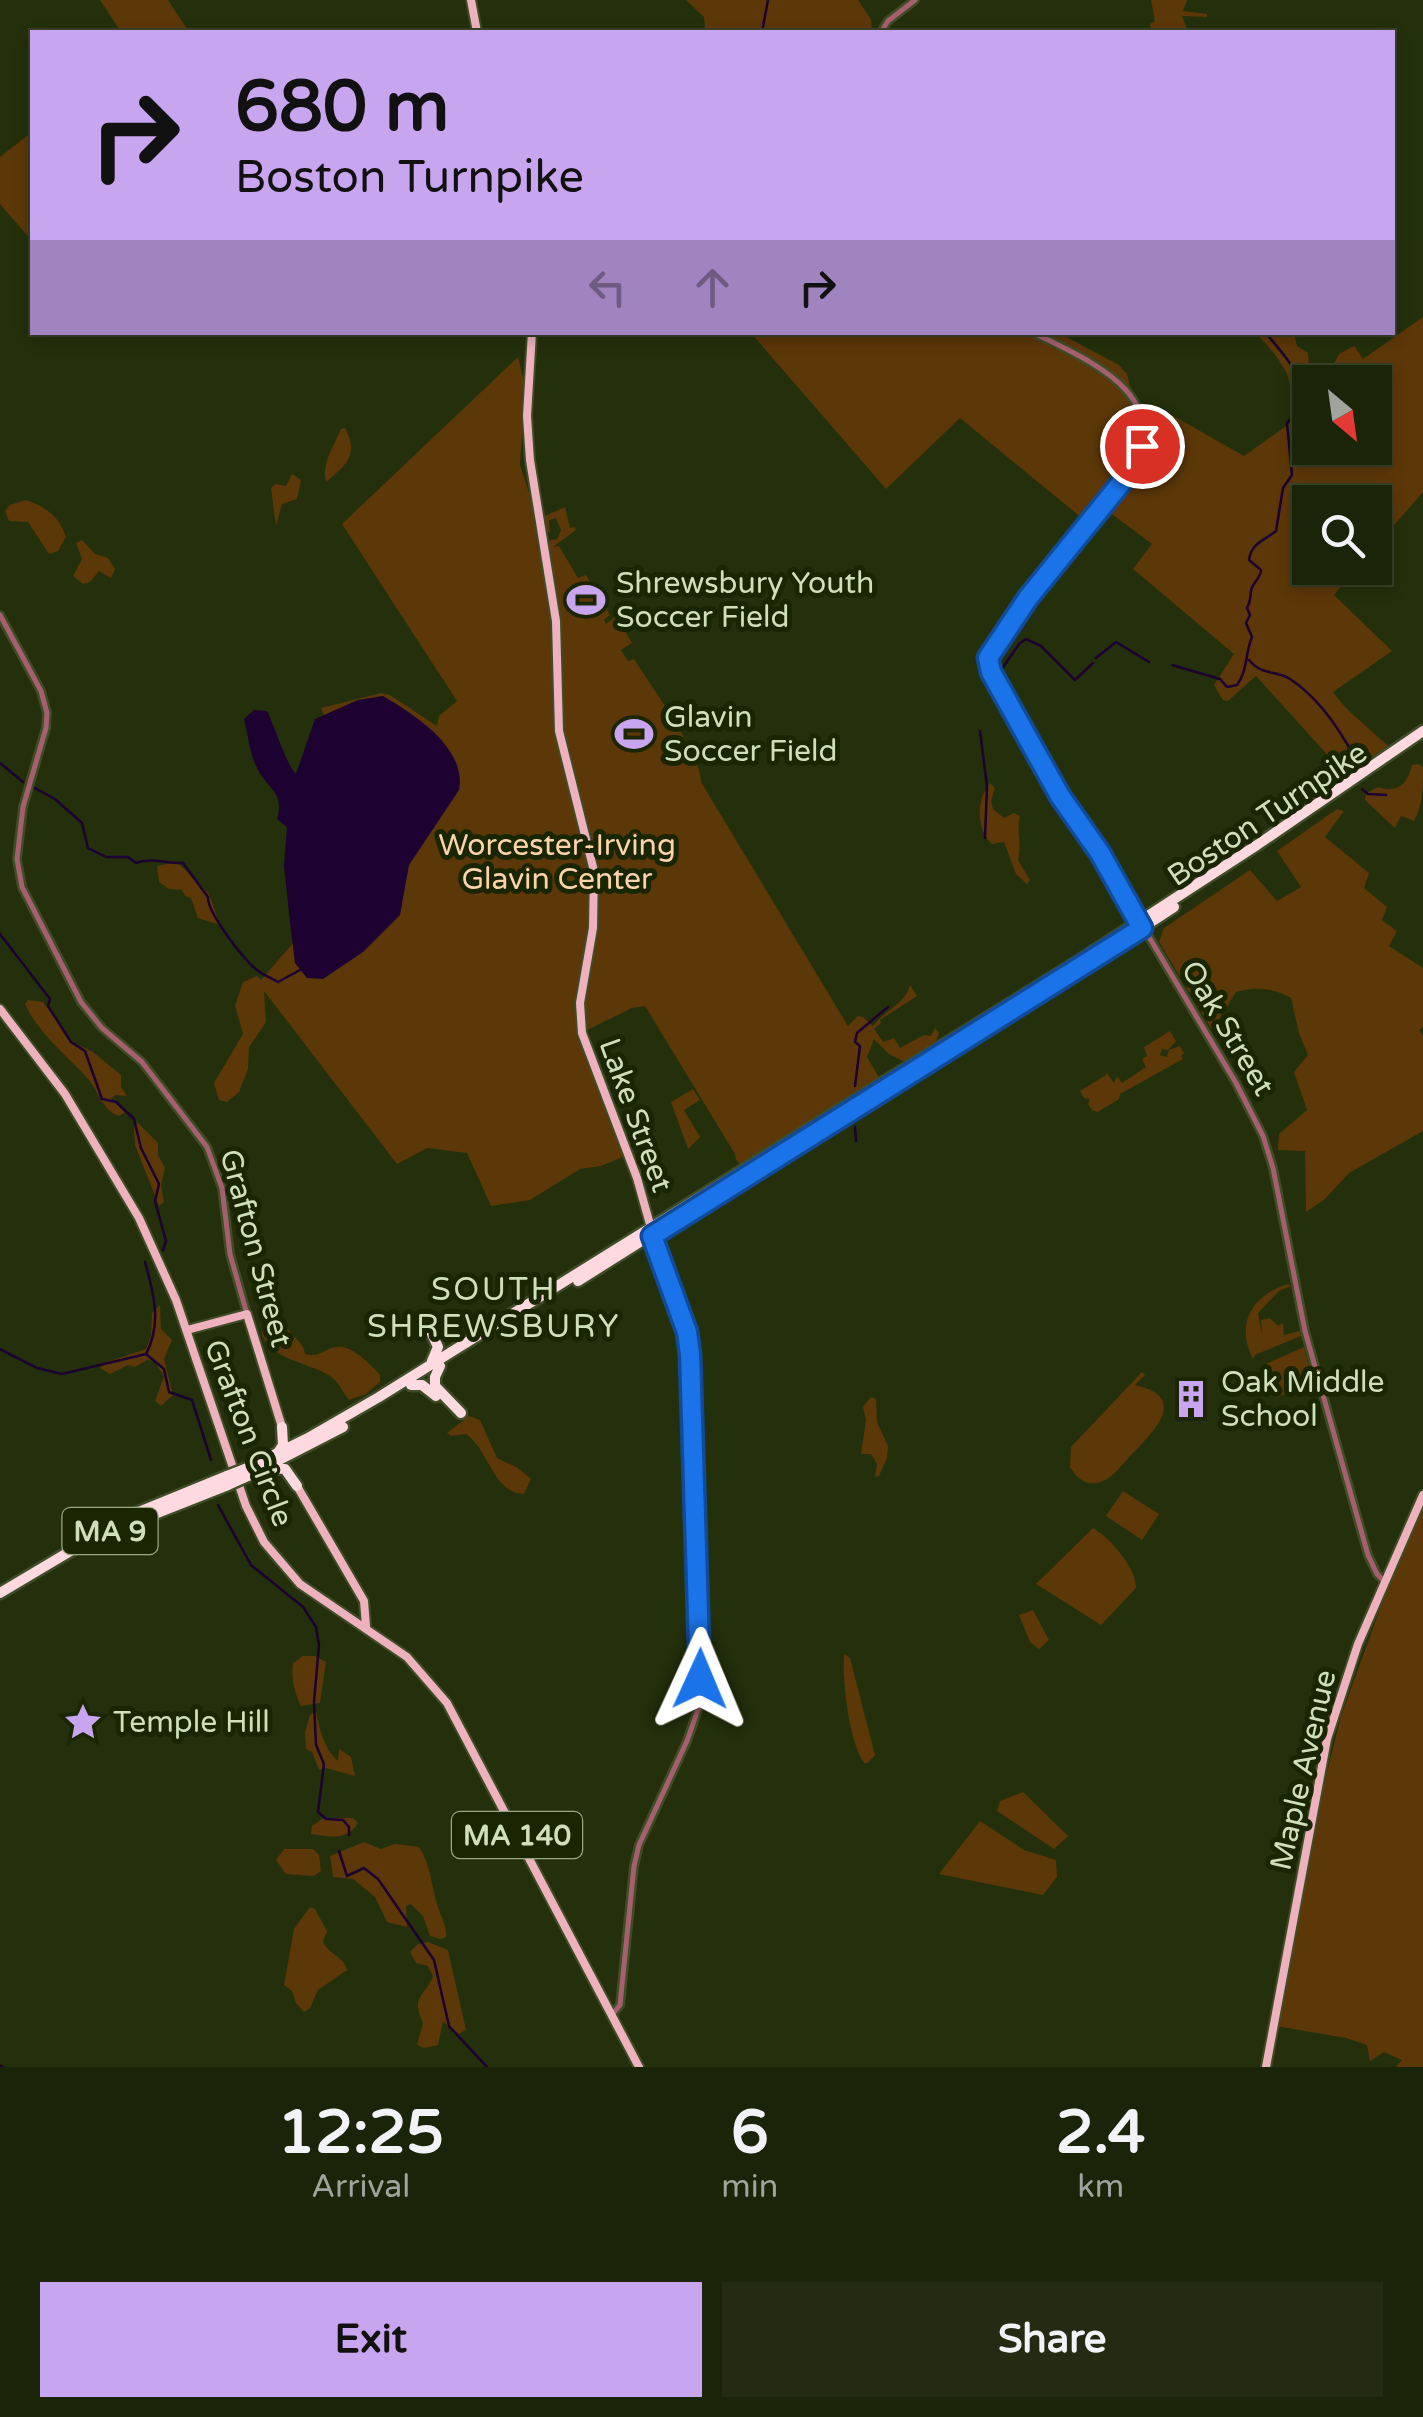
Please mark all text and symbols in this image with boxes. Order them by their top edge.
text: 680 m [235,66,449,150]
icon: right [70,70,200,200]
text: Boston Turnpike [235,151,584,205]
icon: left [580,260,635,315]
icon: ahead [685,260,740,315]
icon: right [790,260,845,315]
north arrow [1292,365,1392,465]
map controls [1292,365,1392,585]
pin [1100,404,1185,489]
icon: arrive [1115,419,1170,474]
button: search [1292,485,1392,585]
place label: Shrewsbury Youth Soccer Field [616,565,874,636]
sports icon: Shrewsbury Youth Soccer Field [565,579,607,621]
place label: Glavin Soccer Field [664,699,838,770]
sports icon: Glavin Soccer Field [613,713,655,755]
street label: Boston Turnpike [1160,734,1374,895]
park label: Worcester-Irving Glavin Center [438,827,676,898]
street label: Oak Street [1173,954,1282,1102]
street label: Lake Street [591,1033,680,1197]
street label: Grafton Street [211,1145,300,1351]
district label: SOUTH SHREWSBURY [367,1271,621,1346]
street label: Grafton Circle [196,1334,301,1532]
place label: Oak Middle School [1221,1364,1385,1435]
building icon: Oak Middle School [1170,1378,1212,1420]
road number: MA 9 [62,1508,158,1554]
position arrow [648,1627,752,1731]
street label: Maple Avenue [1262,1666,1345,1874]
place icon: Temple Hill [62,1701,104,1743]
place label: Temple Hill [113,1704,270,1741]
road number: MA 140 [452,1812,582,1858]
text: 12:25 [278,2097,444,2169]
text: 6 [731,2097,769,2169]
text: 2.4 [1056,2097,1145,2169]
text: Arrival [311,2168,410,2206]
text: min [721,2168,778,2206]
text: km [1077,2168,1124,2206]
button: Exit [40,2282,702,2397]
button: Share [722,2282,1383,2397]

